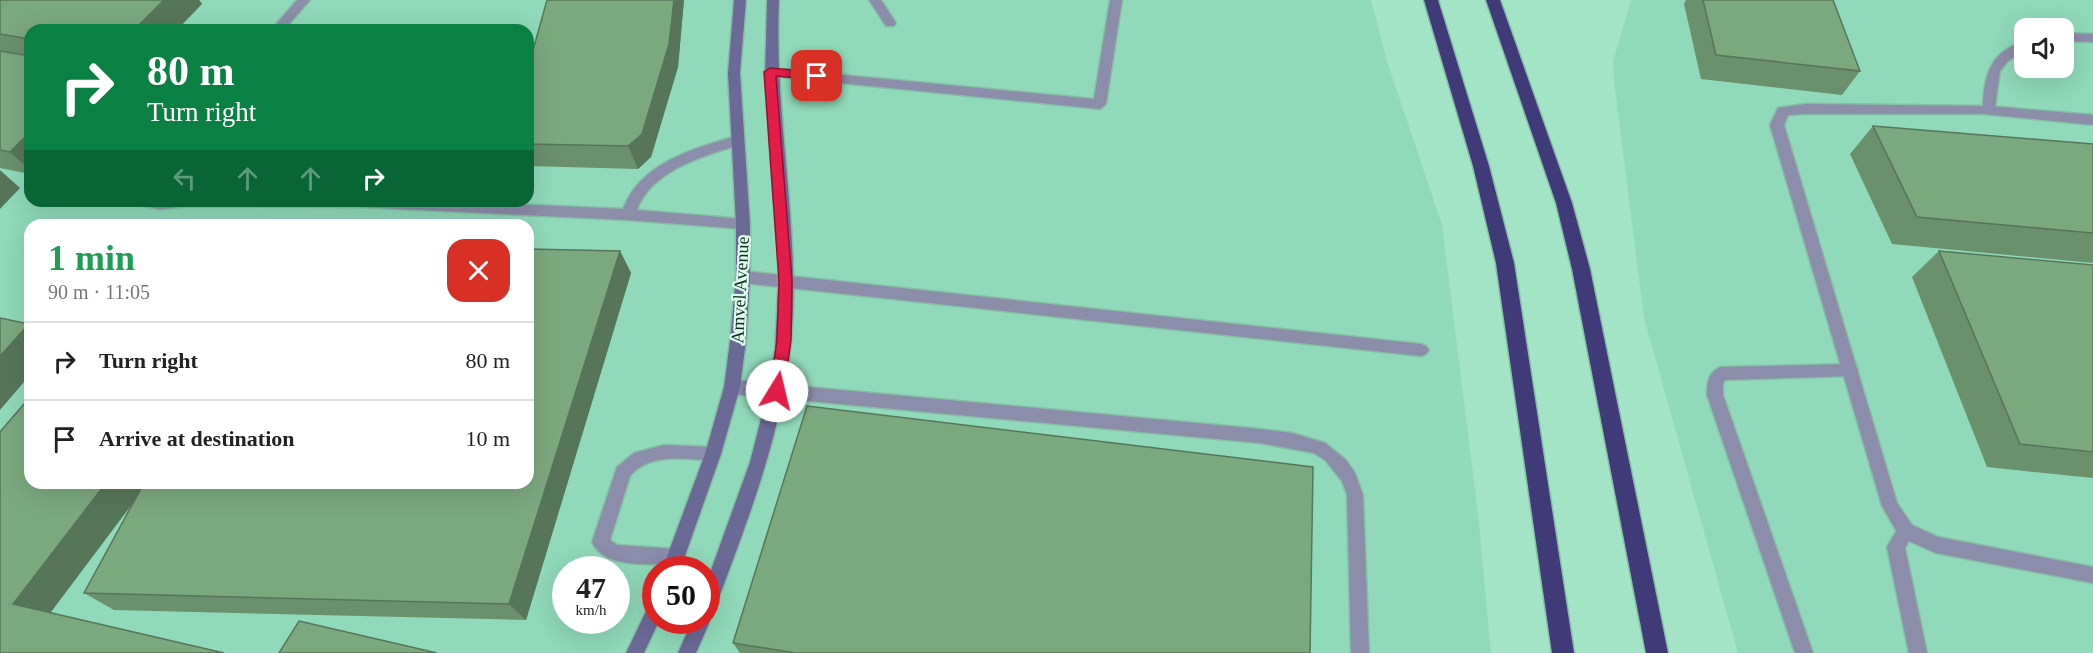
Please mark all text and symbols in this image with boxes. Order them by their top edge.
map controls [2014,18,2074,78]
button: sound [2014,18,2074,78]
icon: right [48,48,126,126]
text: 80 m [147,48,235,94]
pin [791,50,842,101]
icon: arrive [800,59,833,92]
text: Turn right [147,97,256,127]
icon: left [168,162,201,195]
icon: ahead [231,162,264,195]
icon: ahead [294,162,327,195]
icon: right [357,162,390,195]
street label: Amvel Avenue [727,236,753,344]
text: 1 min [48,238,135,278]
button: close [447,239,510,302]
text: 90 m · 11:05 [48,281,150,303]
icon: right [48,345,81,378]
text: Turn right [99,348,198,373]
text: 80 m [465,348,510,373]
position arrow [745,359,809,423]
icon: arrive [48,423,81,456]
text: Arrive at destination [99,426,295,451]
text: 10 m [465,426,510,451]
speed limit sign: 50 [642,556,720,634]
text: 47 [576,571,606,604]
text: km/h [576,602,606,618]

